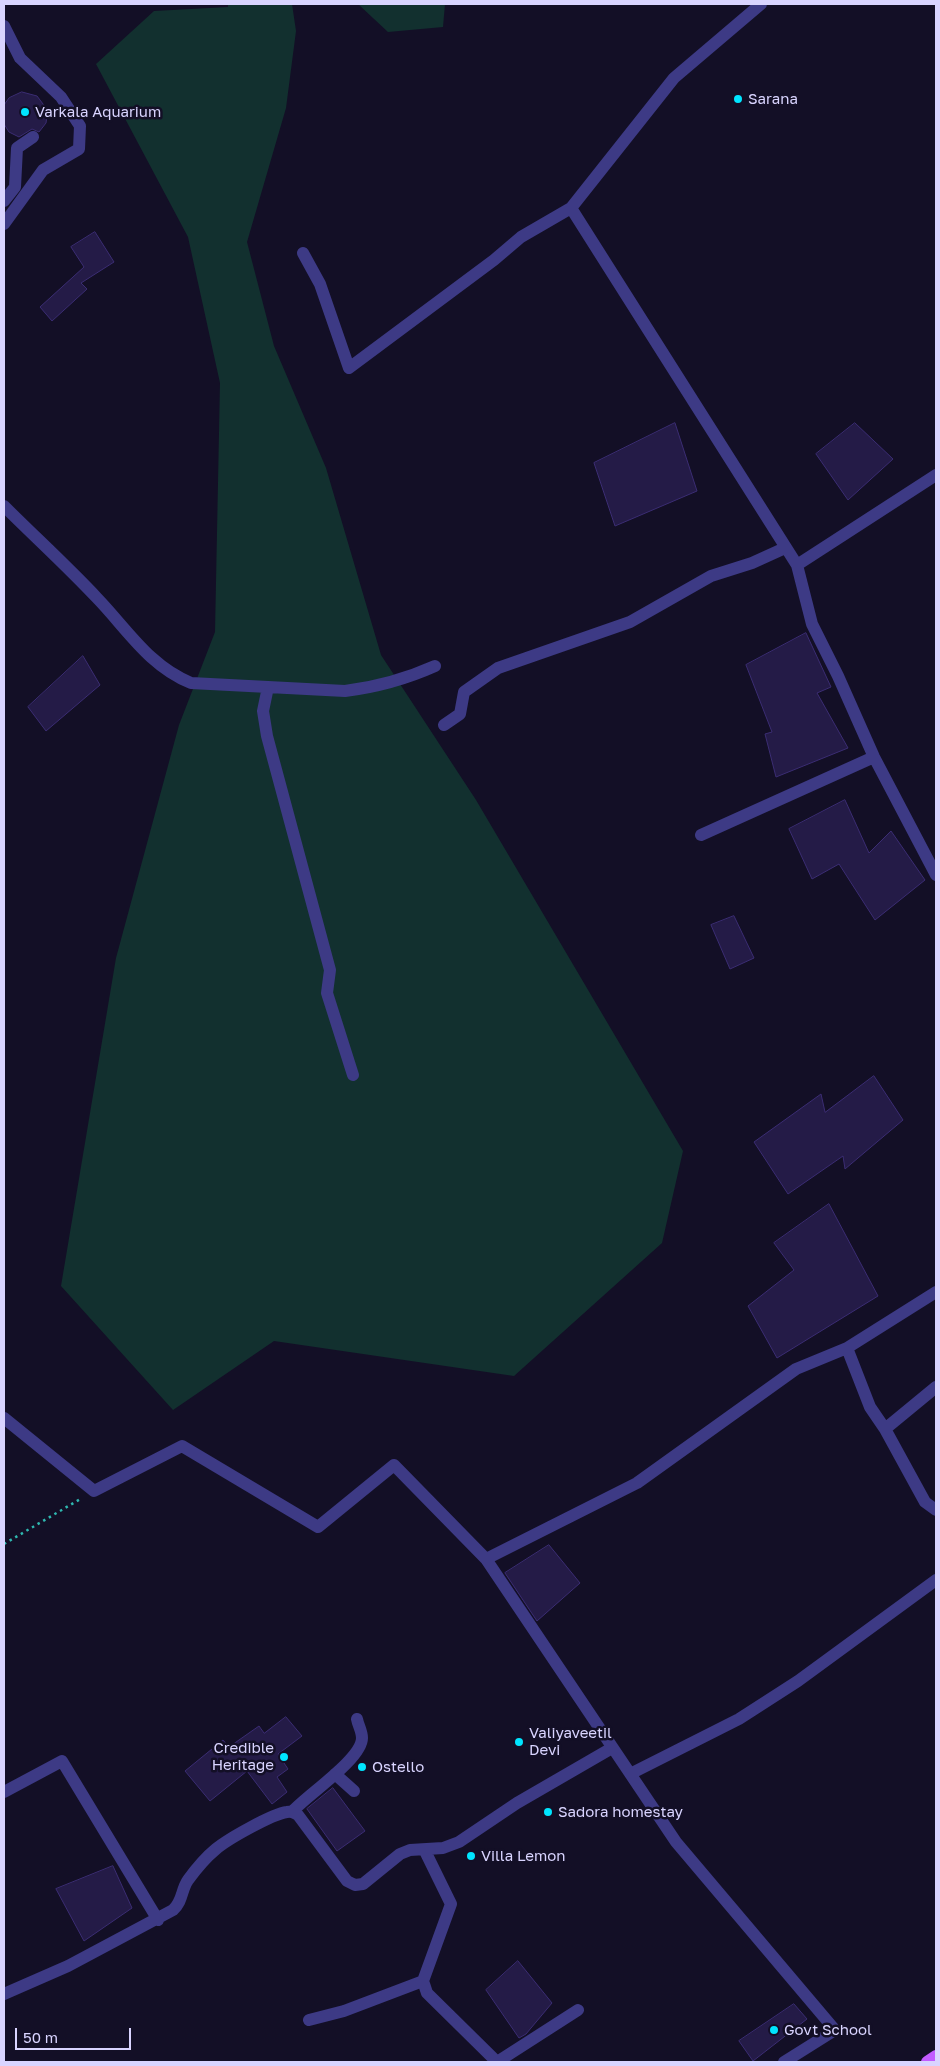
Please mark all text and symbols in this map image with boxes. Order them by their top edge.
place label: Sarana [748,90,798,108]
marker: Sarana [732,93,744,105]
place label: Varkala Aquarium [35,103,161,121]
marker: Varkala Aquarium [19,106,31,118]
place label: Valiyaveetil Devi [529,1724,612,1759]
marker: Valiyaveetil Devi [513,1736,525,1748]
place label: Credible Heritage [212,1739,274,1774]
marker: Credible Heritage [278,1751,290,1763]
place label: Ostello [372,1758,424,1776]
marker: Ostello [356,1761,368,1773]
place label: Sadora homestay [558,1803,683,1821]
marker: Sadora homestay [542,1806,554,1818]
place label: Villa Lemon [481,1847,565,1865]
marker: Villa Lemon [465,1850,477,1862]
scale bar [18,2018,134,2050]
place label: Govt School [784,2021,872,2039]
marker: Govt School [768,2024,780,2036]
text: 50 m [23,2028,58,2046]

